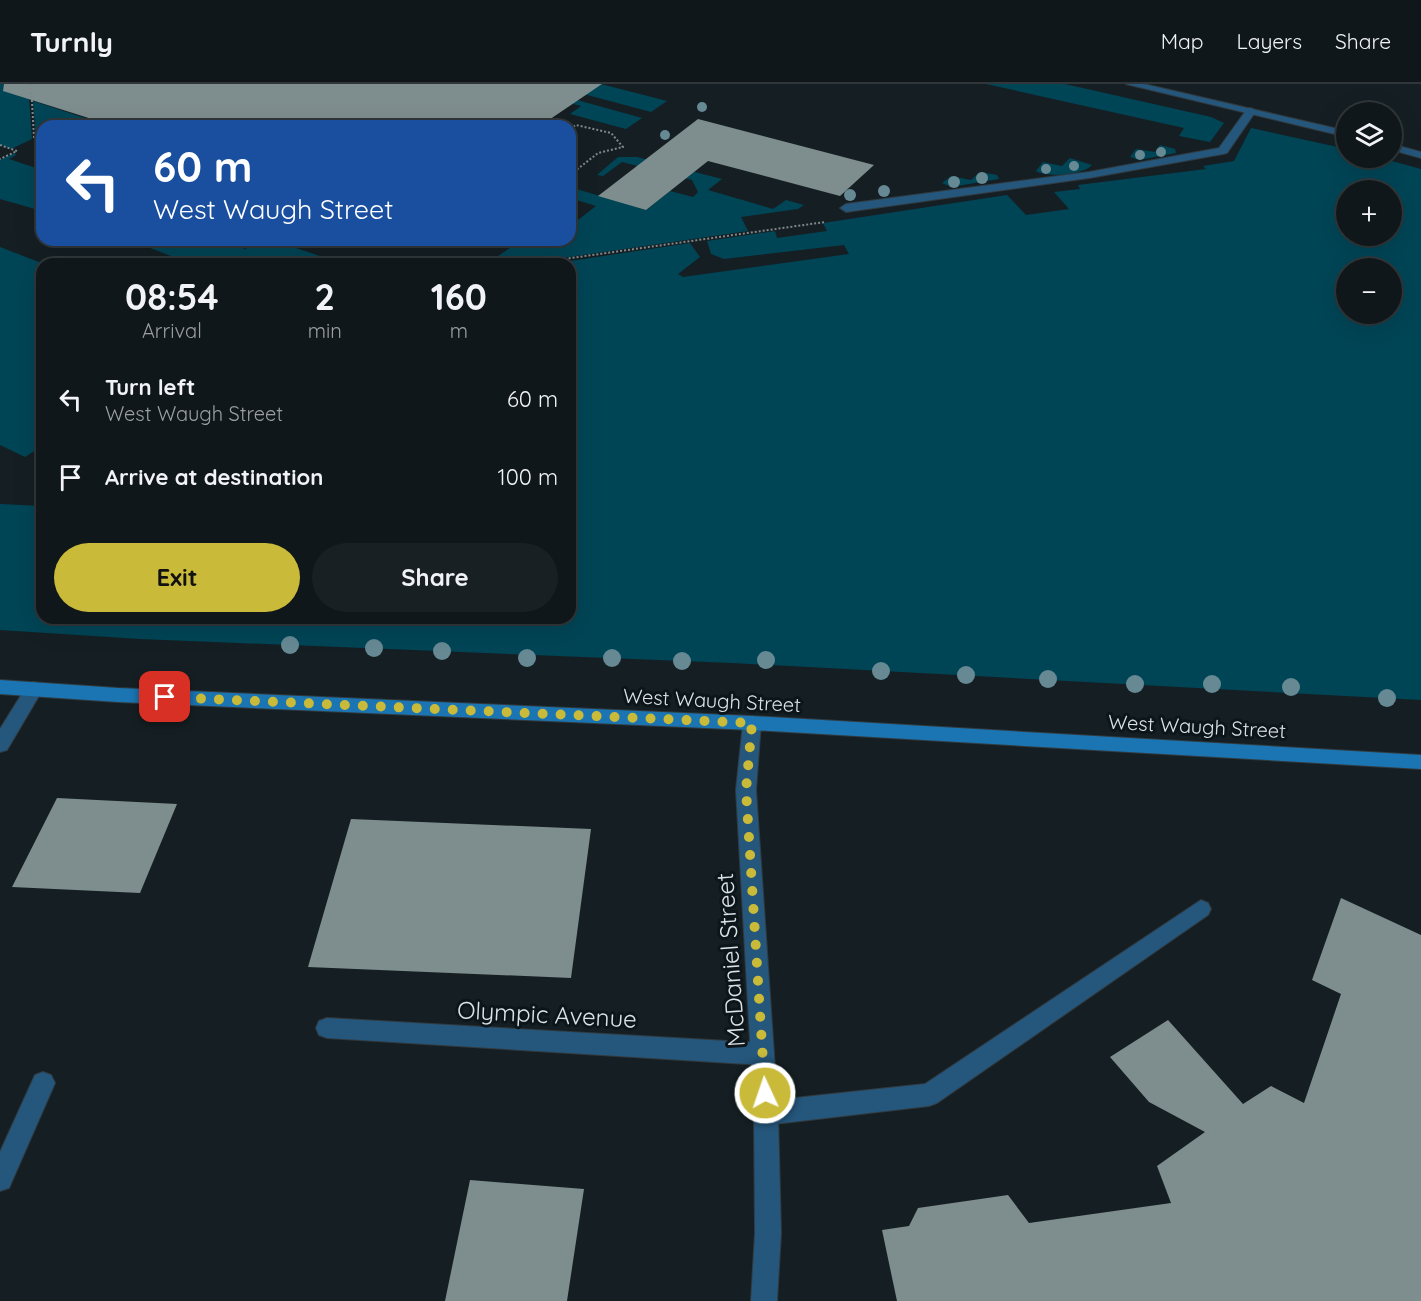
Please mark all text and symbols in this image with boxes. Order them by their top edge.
text: Turnly [30,24,113,59]
text: Map [1161,28,1204,54]
text: Layers [1237,28,1302,54]
text: Share [1335,28,1391,54]
map controls [1336,102,1402,324]
button: layers [1336,102,1402,168]
text: 60 m [153,140,253,193]
icon: left [54,144,132,222]
button: + [1336,180,1402,246]
text: West Waugh Street [153,192,394,226]
button: − [1336,258,1402,324]
text: 08:54 [125,274,219,319]
text: 2 [315,274,335,319]
text: 160 [431,274,487,319]
text: Arrival [142,318,202,343]
text: min [308,318,342,343]
text: m [450,318,468,343]
text: Turn left [105,373,195,401]
icon: left [54,383,87,416]
text: 60 m [507,385,558,413]
text: West Waugh Street [105,401,283,426]
icon: arrive [54,461,87,494]
text: Arrive at destination [105,463,323,491]
text: 100 m [498,463,558,491]
button: Exit [54,543,300,612]
button: Share [312,543,558,612]
pin [139,671,190,722]
icon: arrive [148,680,181,713]
street label: West Waugh Street [622,683,802,717]
street label: West Waugh Street [1107,709,1287,743]
street label: McDaniel Street [709,872,751,1048]
street label: Olympic Avenue [456,994,638,1034]
position arrow [733,1061,797,1125]

